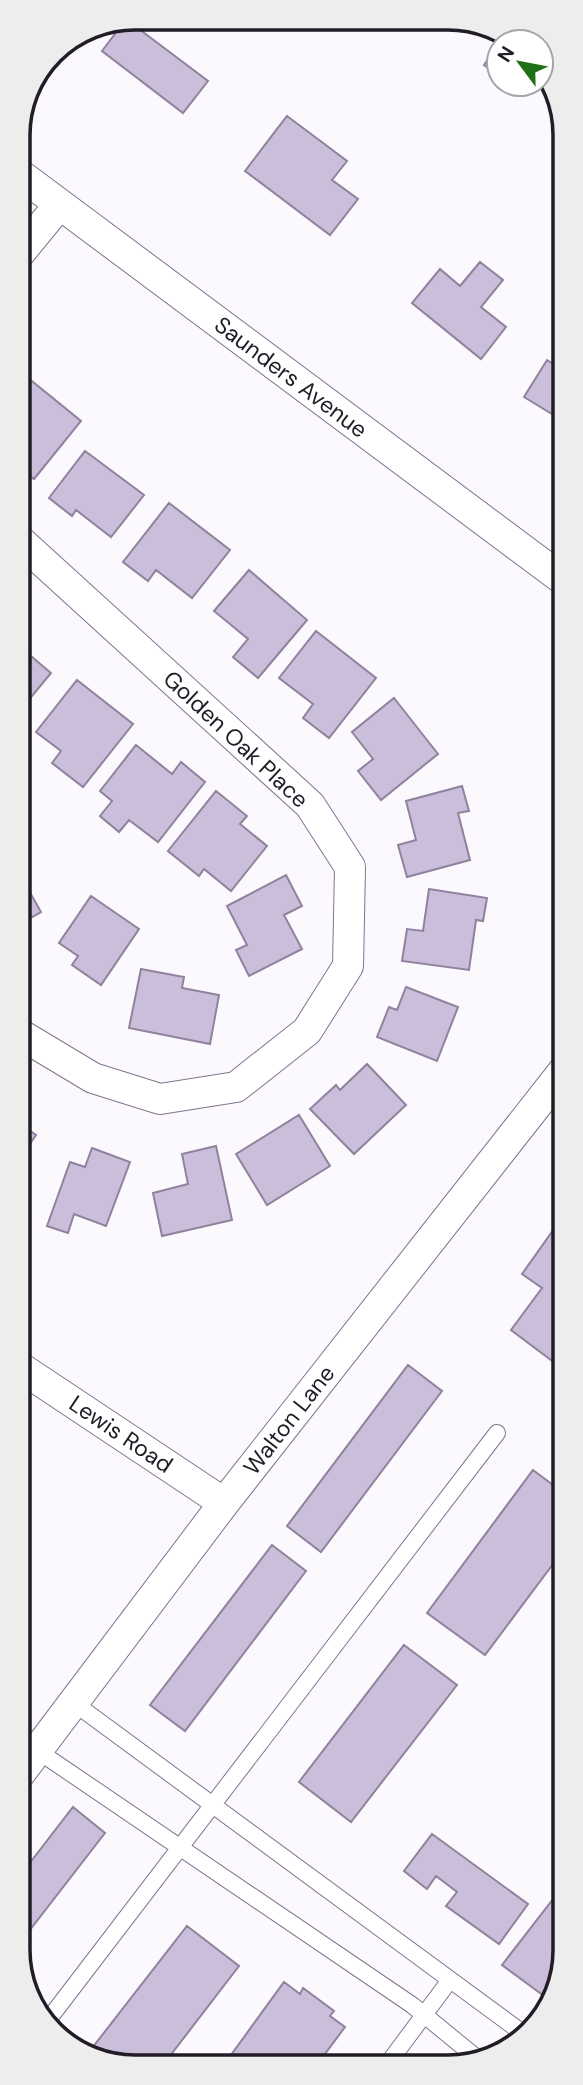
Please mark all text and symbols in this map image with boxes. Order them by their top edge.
north arrow [485,28,555,98]
text: N [492,42,520,67]
street label: Saunders Avenue [208,310,374,444]
street label: Golden Oak Place [157,664,315,814]
street label: Walton Lane [237,1359,341,1481]
street label: Lewis Road [63,1388,179,1480]

